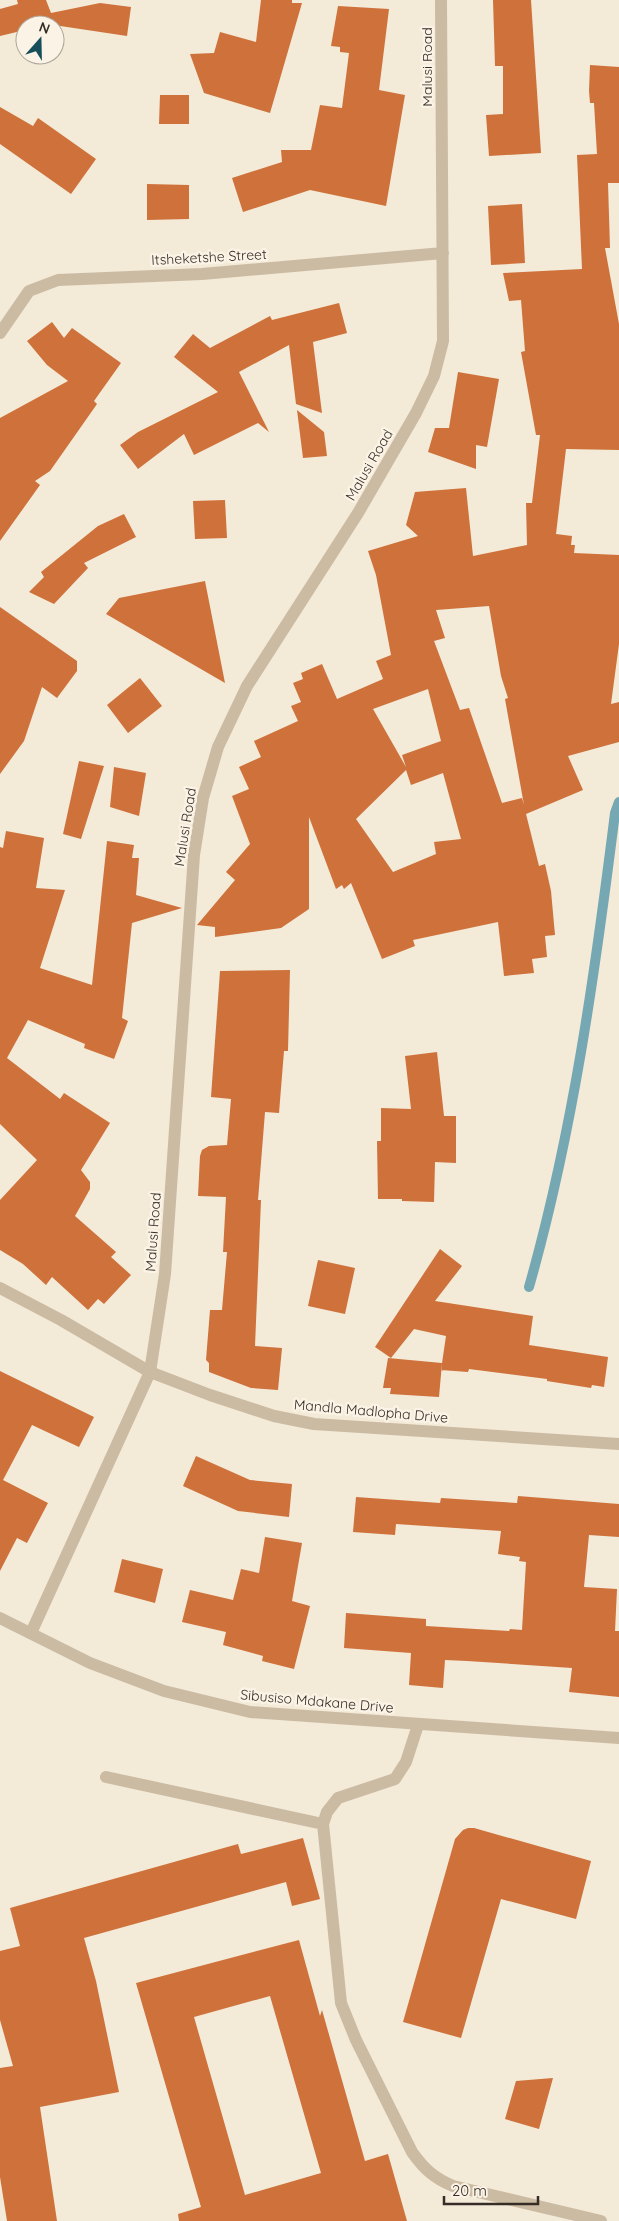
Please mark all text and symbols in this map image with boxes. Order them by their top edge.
north arrow [15,15,65,65]
text: N [37,18,52,38]
street label: Malusi Road [418,27,436,107]
street label: Itsheketshe Street [151,245,267,269]
street label: Malusi Road [341,426,397,504]
street label: Malusi Road [170,786,200,868]
street label: Malusi Road [141,1192,165,1272]
street label: Mandla Madlopha Drive [293,1395,449,1427]
street label: Sibusiso Mdakane Drive [240,1685,394,1717]
scale bar [444,2174,538,2206]
text: 20 m [452,2181,487,2200]

